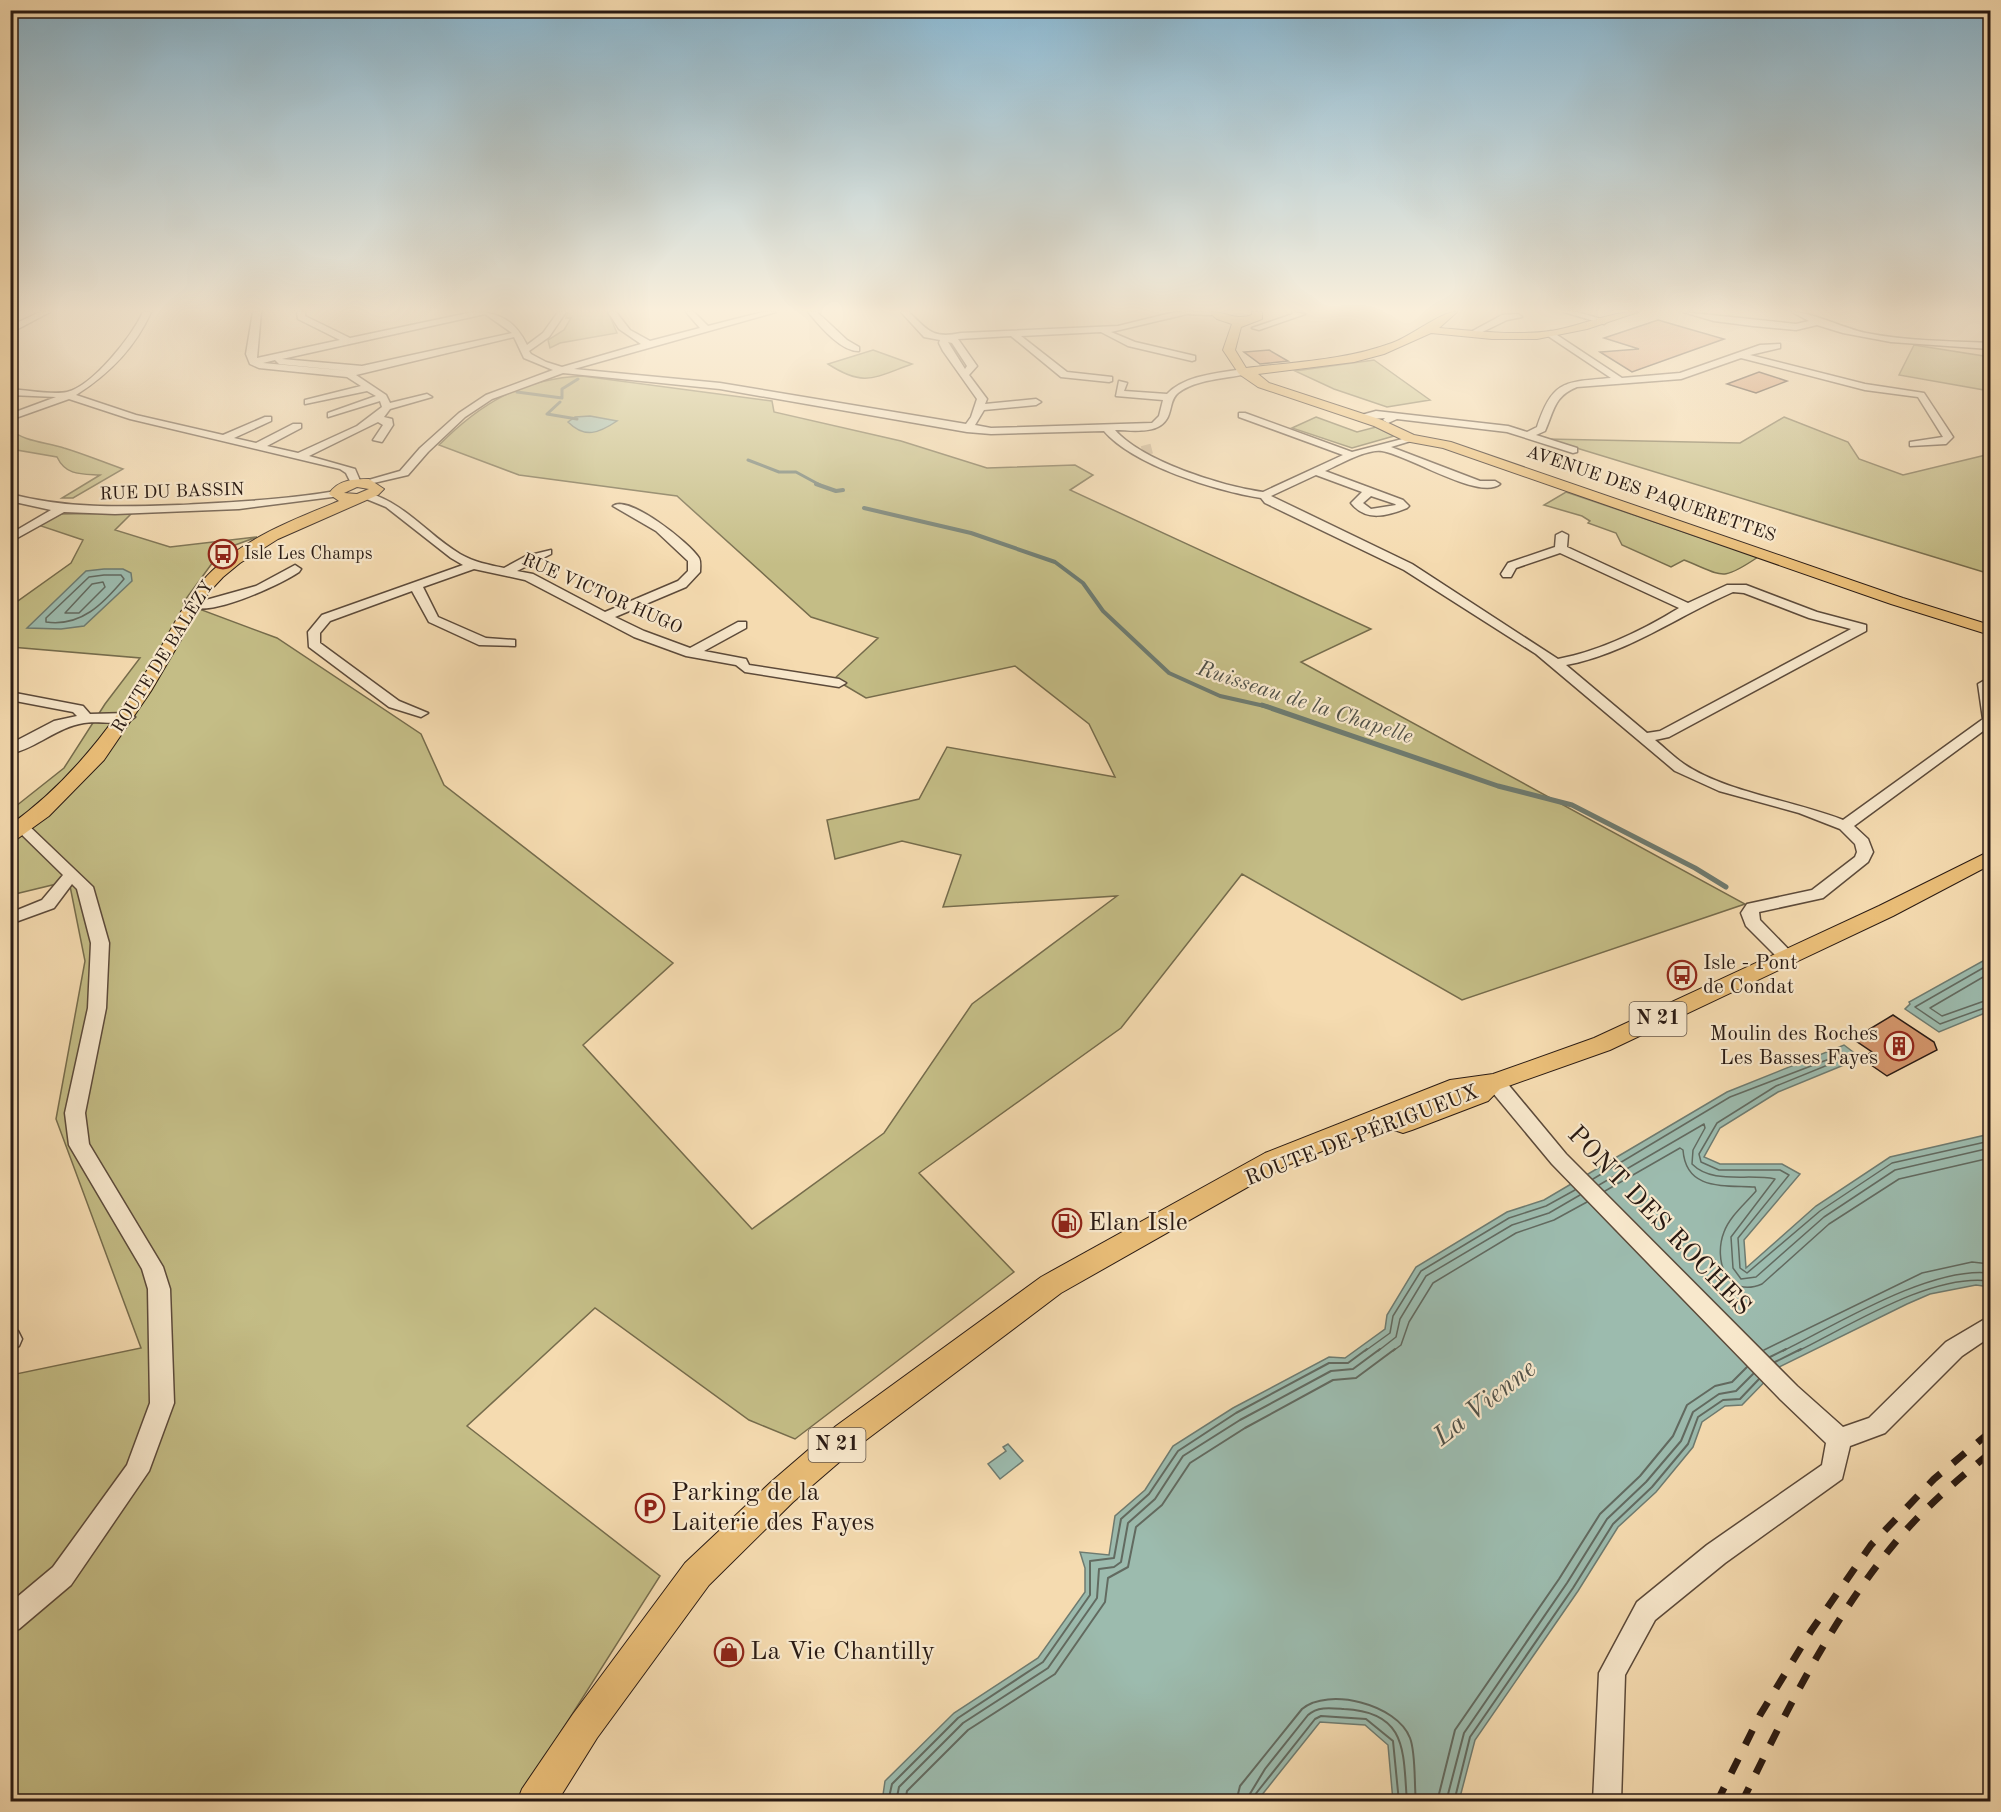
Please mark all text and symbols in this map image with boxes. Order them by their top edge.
street label: AVENUE DES PAQUERETTES [1524,443,1778,545]
street label: RUE DU BASSIN [99,480,245,504]
bus stop icon: Isle Les Champs [207,538,239,570]
place label: Isle Les Champs [244,545,373,563]
street label: RUE VICTOR HUGO [519,551,685,637]
street label: ROUTE DE BALÉZY [105,576,217,736]
water label: Ruisseau de la Chapelle [1193,657,1416,748]
place label: Isle - Pont de Condat [1703,953,1798,998]
bus stop icon: Isle - Pont de Condat [1666,959,1698,991]
road number: N 21 [1630,1002,1686,1036]
place label: Moulin des Roches Les Basses Fayes [1710,1024,1878,1069]
building icon: Moulin des Roches Les Basses Fayes [1883,1030,1915,1062]
street label: ROUTE DE PÉRIGUEUX [1241,1078,1482,1190]
street label: PONT DES ROCHES [1562,1121,1756,1321]
fuel station icon: Elan Isle [1051,1207,1083,1239]
place label: Elan Isle [1088,1210,1188,1236]
water label: La Vienne [1428,1355,1541,1452]
road number: N 21 [808,1428,866,1462]
place label: Parking de la Laiterie des Fayes [671,1480,874,1536]
parking icon: Parking de la Laiterie des Fayes [634,1492,666,1524]
shop icon: La Vie Chantilly [713,1636,745,1668]
place label: La Vie Chantilly [750,1639,935,1665]

